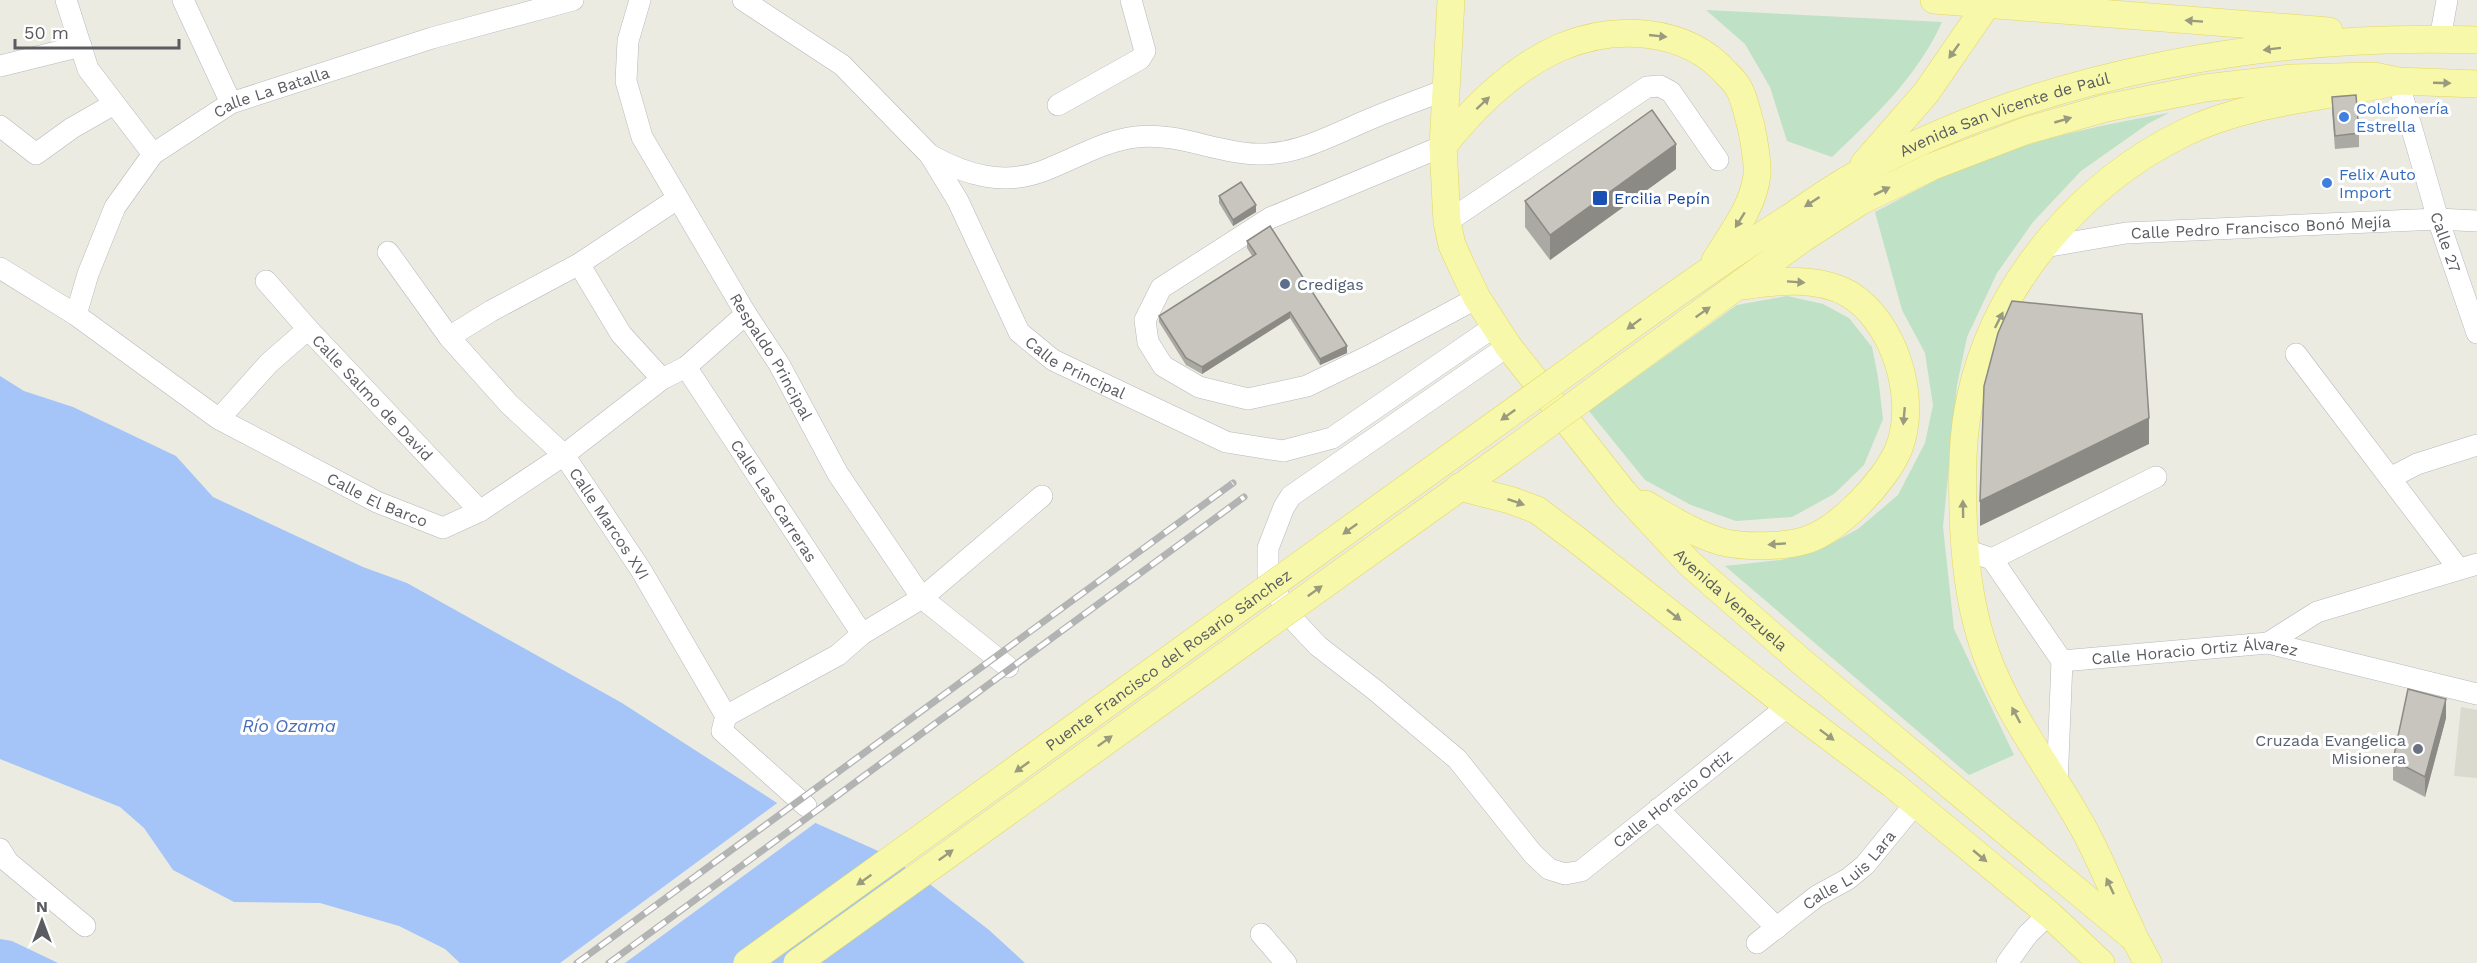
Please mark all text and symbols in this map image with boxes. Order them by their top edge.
scale bar [15,12,178,50]
one-way arrow [2184,17,2203,26]
text: 50 m [24,22,69,43]
one-way arrow [1648,31,1667,41]
one-way arrow [1948,43,1960,59]
one-way arrow [2262,45,2281,54]
street label: Calle La Batalla [210,63,332,122]
street label: Avenida San Vicente de Paúl [1896,69,2112,161]
one-way arrow [2433,78,2452,88]
one-way arrow [1475,96,1490,110]
place label: Colchonería Estrella [2356,99,2449,136]
marker: Colchonería Estrella [2337,110,2351,124]
one-way arrow [2054,115,2072,124]
place label: Felix Auto Import [2339,165,2416,202]
marker: Felix Auto Import [2320,176,2334,190]
one-way arrow [1873,187,1890,196]
marker: Ercilia Pepín [1591,189,1609,207]
place label: Ercilia Pepín [1614,189,1710,208]
one-way arrow [1804,197,1821,208]
street label: Calle 27 [2426,210,2465,275]
one-way arrow [1735,212,1746,228]
street label: Calle Pedro Francisco Bonó Mejía [2130,212,2391,243]
place label: Credigas [1297,275,1364,294]
marker: Credigas [1278,277,1292,291]
one-way arrow [1787,277,1806,286]
street label: Respaldo Principal [726,290,816,424]
one-way arrow [1695,307,1711,318]
one-way arrow [1994,311,2003,328]
one-way arrow [1626,317,1641,329]
street label: Calle Salmo de David [308,331,437,465]
street label: Calle Principal [1021,332,1129,403]
one-way arrow [1899,407,1909,426]
one-way arrow [1501,409,1517,421]
street label: Calle Las Carreras [726,436,821,566]
street label: Calle Marcos XVI [565,464,653,583]
street label: Calle El Barco [324,468,430,531]
one-way arrow [1507,498,1525,508]
one-way arrow [1958,499,1968,518]
one-way arrow [1343,523,1359,535]
one-way arrow [1768,539,1787,548]
street label: Avenida Venezuela [1670,544,1791,655]
street label: Puente Francisco del Rosario Sánchez [1042,565,1295,755]
one-way arrow [1306,585,1322,597]
one-way arrow [1666,608,1681,620]
street label: Calle Horacio Ortiz Álvarez [2091,634,2300,668]
one-way arrow [2011,707,2021,724]
water label: Río Ozama [242,715,336,736]
one-way arrow [1819,729,1835,741]
place label: Cruzada Evangelica Misionera [2255,731,2406,768]
one-way arrow [1096,735,1112,747]
marker: Cruzada Evangelica Misionera [2411,742,2425,756]
street label: Calle Horacio Ortiz [1609,745,1736,852]
one-way arrow [1015,760,1030,772]
street label: Calle Luis Lara [1799,826,1900,914]
one-way arrow [938,849,954,861]
one-way arrow [1972,850,1988,863]
one-way arrow [856,874,872,886]
one-way arrow [2106,877,2115,894]
north arrow [12,891,72,951]
text: N [36,897,48,916]

